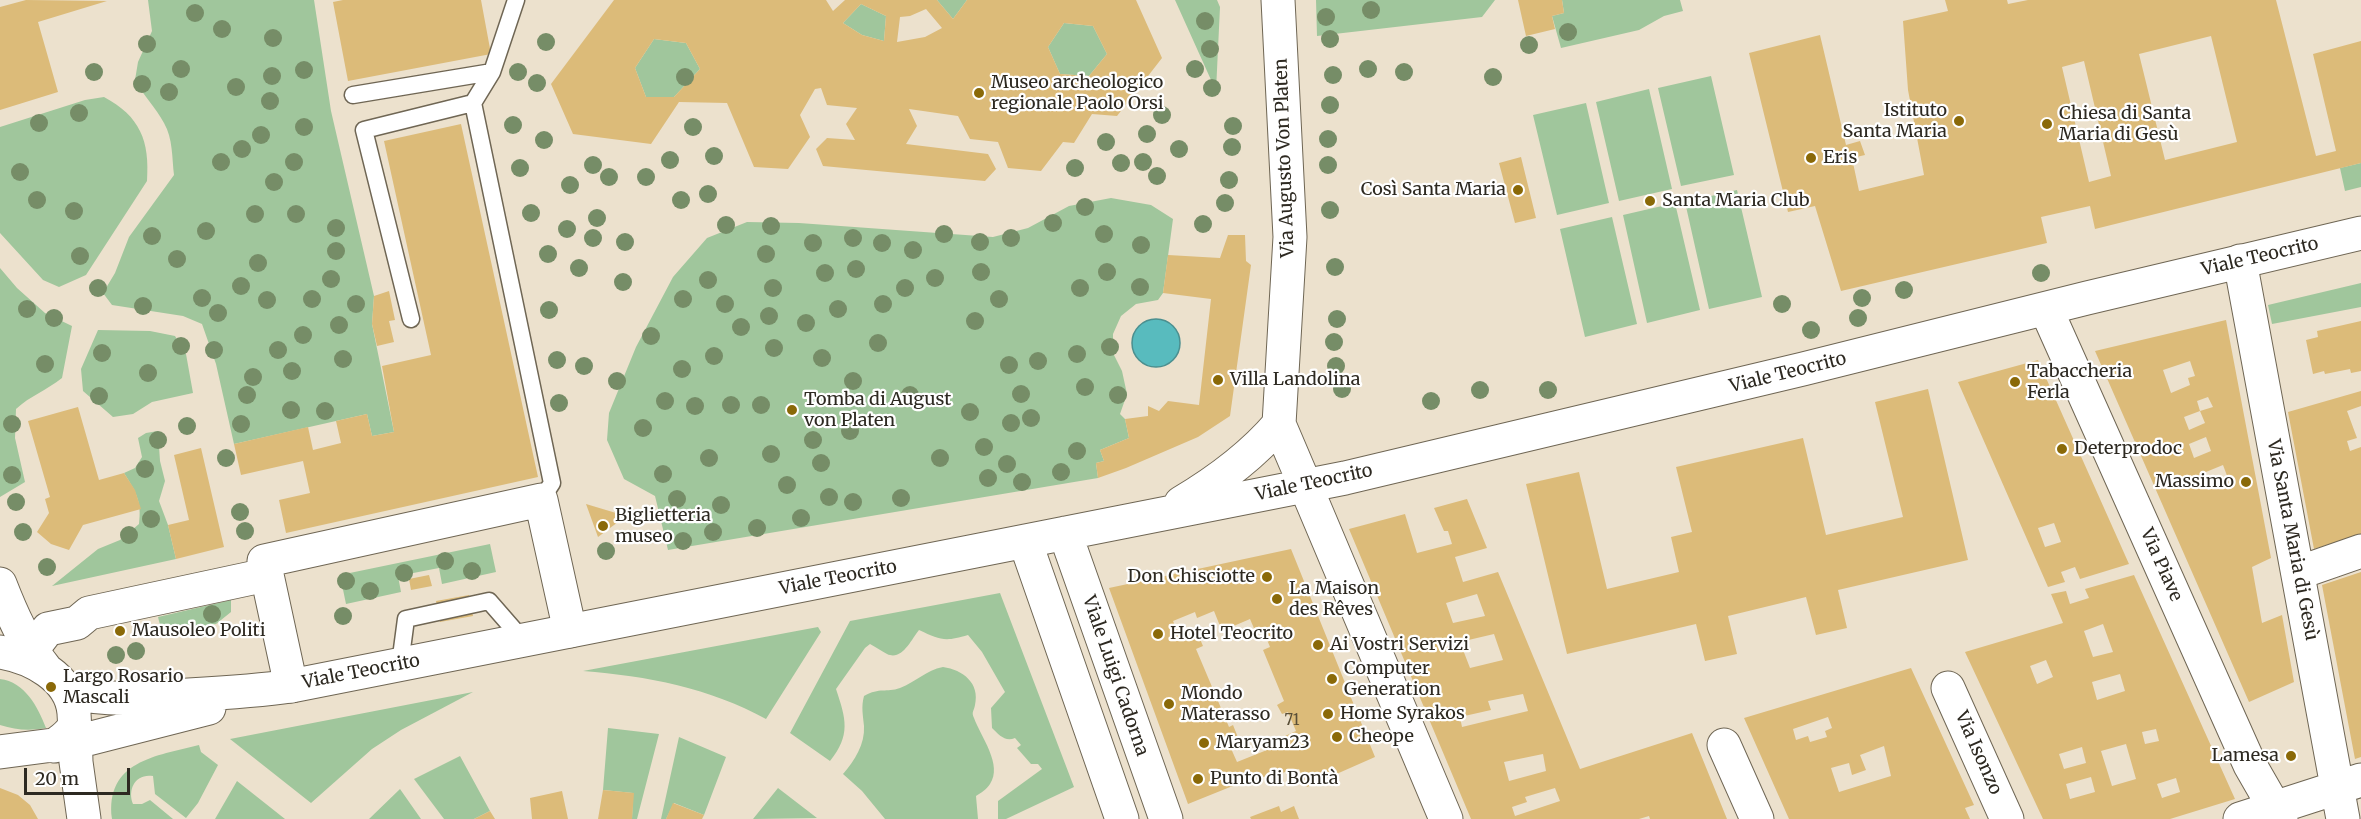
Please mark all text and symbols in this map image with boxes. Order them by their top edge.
street label: Via Augusto Von Platen [1271,58,1299,258]
place label: Museo archeologico regionale Paolo Orsi [991,72,1163,115]
marker: Museo archeologico regionale Paolo Orsi [972,86,986,100]
place label: Istituto Santa Maria [1843,100,1947,142]
place label: Chiesa di Santa Maria di Gesù [2059,103,2191,146]
marker: Istituto Santa Maria [1952,114,1966,128]
marker: Chiesa di Santa Maria di Gesù [2040,117,2054,131]
place label: Eris [1823,147,1857,169]
marker: Eris [1804,151,1818,165]
place label: Così Santa Maria [1361,179,1506,201]
marker: Così Santa Maria [1511,183,1525,197]
place label: Santa Maria Club [1662,190,1810,212]
marker: Santa Maria Club [1643,194,1657,208]
street label: Viale Teocrito [2199,233,2321,281]
street label: Viale Teocrito [1728,348,1848,398]
place label: Tabaccheria Ferla [2027,361,2132,404]
place label: Villa Landolina [1230,369,1360,391]
marker: Villa Landolina [1211,373,1225,387]
marker: Tabaccheria Ferla [2008,375,2022,389]
place label: Tomba di August von Platen [804,389,951,432]
marker: Tomba di August von Platen [785,403,799,417]
place label: Deterprodoc [2074,438,2182,460]
street label: Via Santa Maria di Gesù [2262,438,2322,642]
marker: Deterprodoc [2055,442,2069,456]
street label: Viale Teocrito [1253,460,1375,506]
place label: Massimo [2155,471,2234,493]
marker: Massimo [2239,475,2253,489]
place label: Biglietteria museo [615,505,711,548]
marker: Biglietteria museo [596,519,610,533]
street label: Via Piave [2135,525,2187,605]
street label: Viale Teocrito [777,556,899,600]
place label: Don Chisciotte [1128,566,1255,588]
marker: Don Chisciotte [1260,570,1274,584]
place label: La Maison des Rêves [1289,578,1379,620]
marker: La Maison des Rêves [1270,592,1284,606]
street label: Viale Luigi Cadorna [1077,593,1153,759]
place label: Mausoleo Politi [132,620,265,642]
place label: Hotel Teocrito [1170,623,1293,645]
marker: Mausoleo Politi [113,624,127,638]
marker: Hotel Teocrito [1151,627,1165,641]
place label: Ai Vostri Servizi [1330,634,1469,656]
marker: Ai Vostri Servizi [1311,638,1325,652]
street label: Viale Teocrito [300,650,422,694]
place label: Computer Generation [1344,658,1441,700]
place label: Largo Rosario Mascali [63,666,184,708]
marker: Computer Generation [1325,672,1339,686]
marker: Largo Rosario Mascali [44,680,58,694]
place label: Mondo Materasso [1181,683,1270,726]
marker: Mondo Materasso [1162,697,1176,711]
place label: Home Syrakos [1340,703,1465,725]
marker: Home Syrakos [1321,707,1335,721]
street label: Via Isonzo [1950,708,2006,798]
house number: 71 [1284,712,1300,730]
place label: Cheope [1349,726,1414,748]
marker: Cheope [1330,730,1344,744]
place label: Maryam23 [1216,732,1310,754]
marker: Maryam23 [1197,736,1211,750]
place label: Lamesa [2211,745,2279,767]
marker: Lamesa [2284,749,2298,763]
scale bar [27,756,134,794]
text: 20 m [35,767,79,790]
place label: Punto di Bontà [1210,768,1338,790]
marker: Punto di Bontà [1191,772,1205,786]

